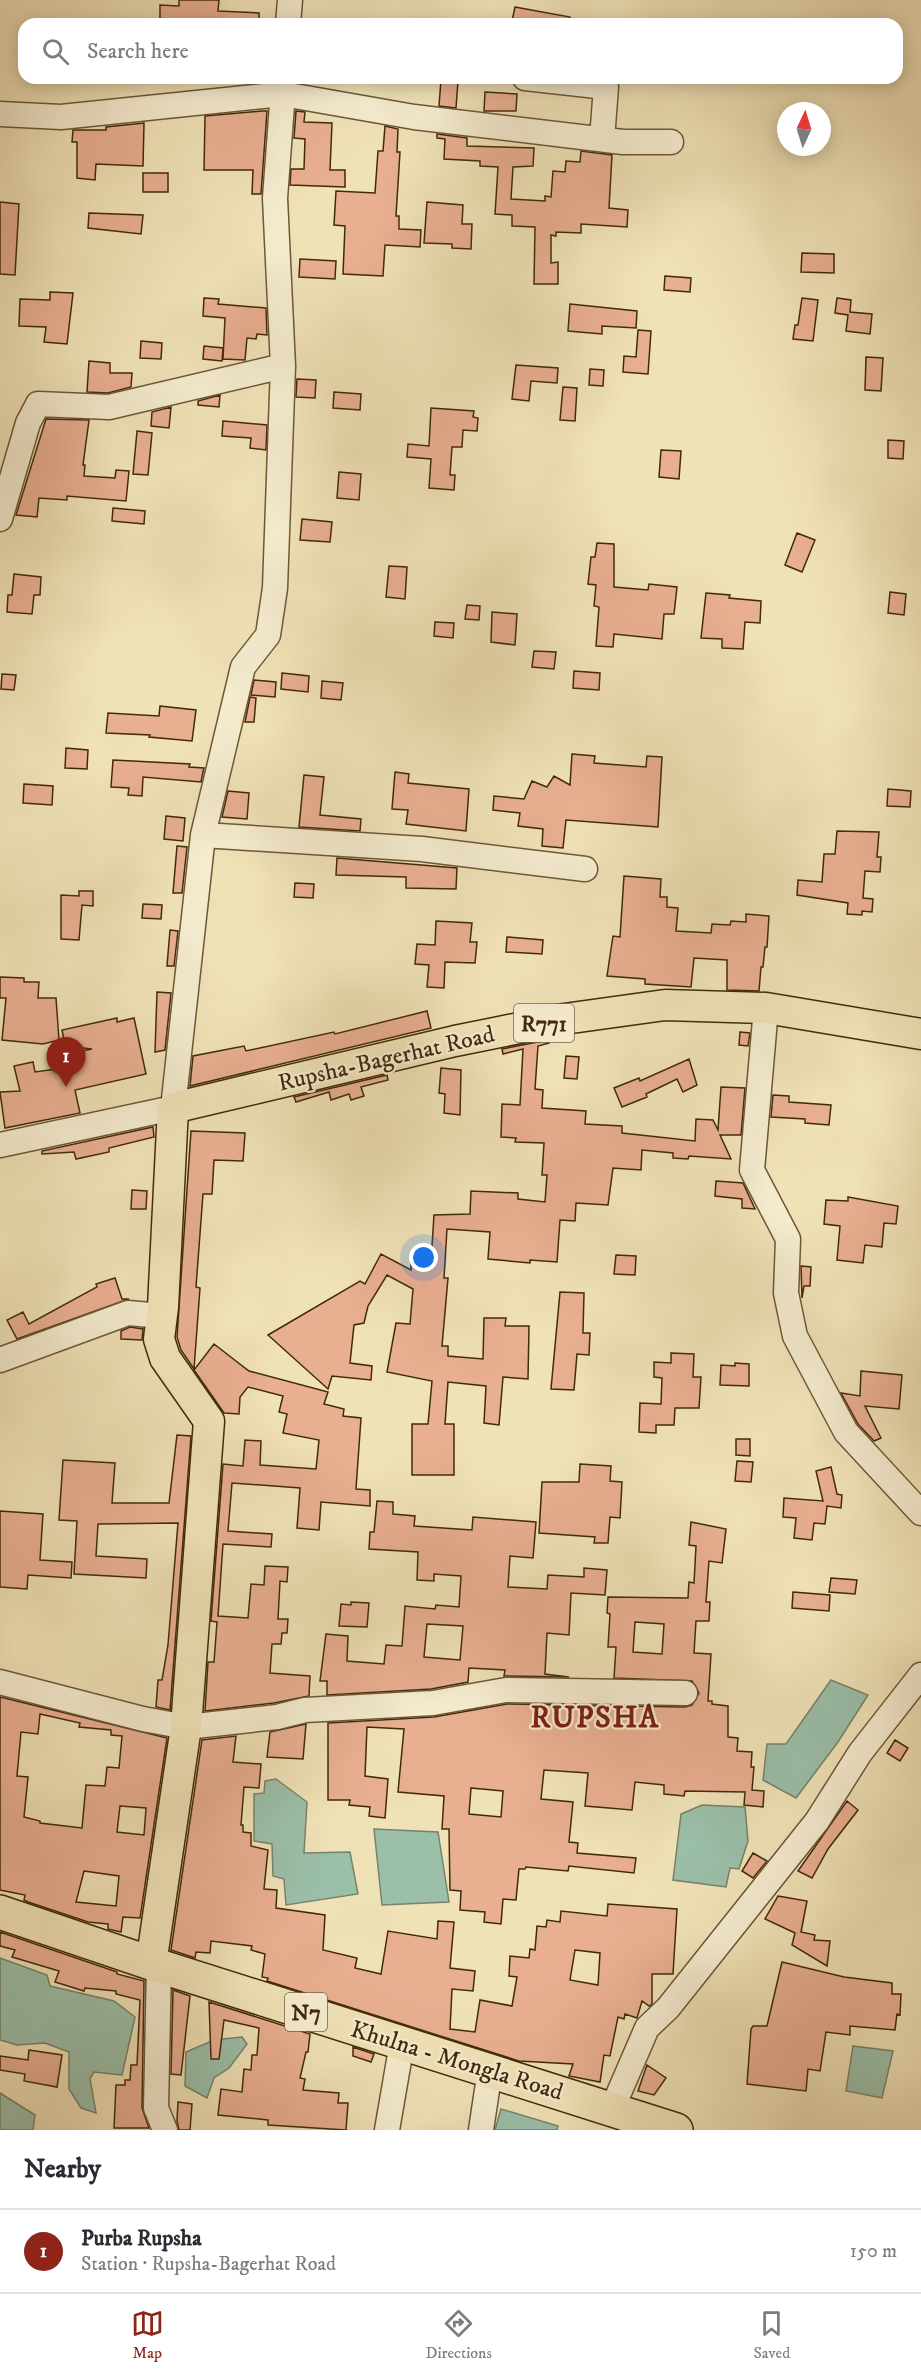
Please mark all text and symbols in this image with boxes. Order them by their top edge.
search box [18,18,903,84]
icon: search [39,35,72,68]
text: Search here [87,38,189,65]
north arrow [777,102,831,156]
road number: R771 [514,1004,574,1042]
street label: Rupsha-Bagerhat Road [275,1019,497,1098]
pin: 1 [46,1038,86,1087]
your location [409,1243,438,1272]
district label: RUPSHA [530,1700,660,1737]
road number: N7 [285,1993,327,2031]
street label: Khulna - Mongla Road [347,2014,567,2108]
text: Nearby [24,2153,101,2186]
text: Purba Rupsha [81,2225,201,2252]
text: 1 [40,2239,47,2264]
text: 150 m [850,2239,897,2264]
text: Station · Rupsha-Bagerhat Road [81,2252,336,2277]
tab: Map [131,2307,164,2363]
tab: Directions [425,2307,492,2363]
tab: Saved [753,2307,790,2363]

